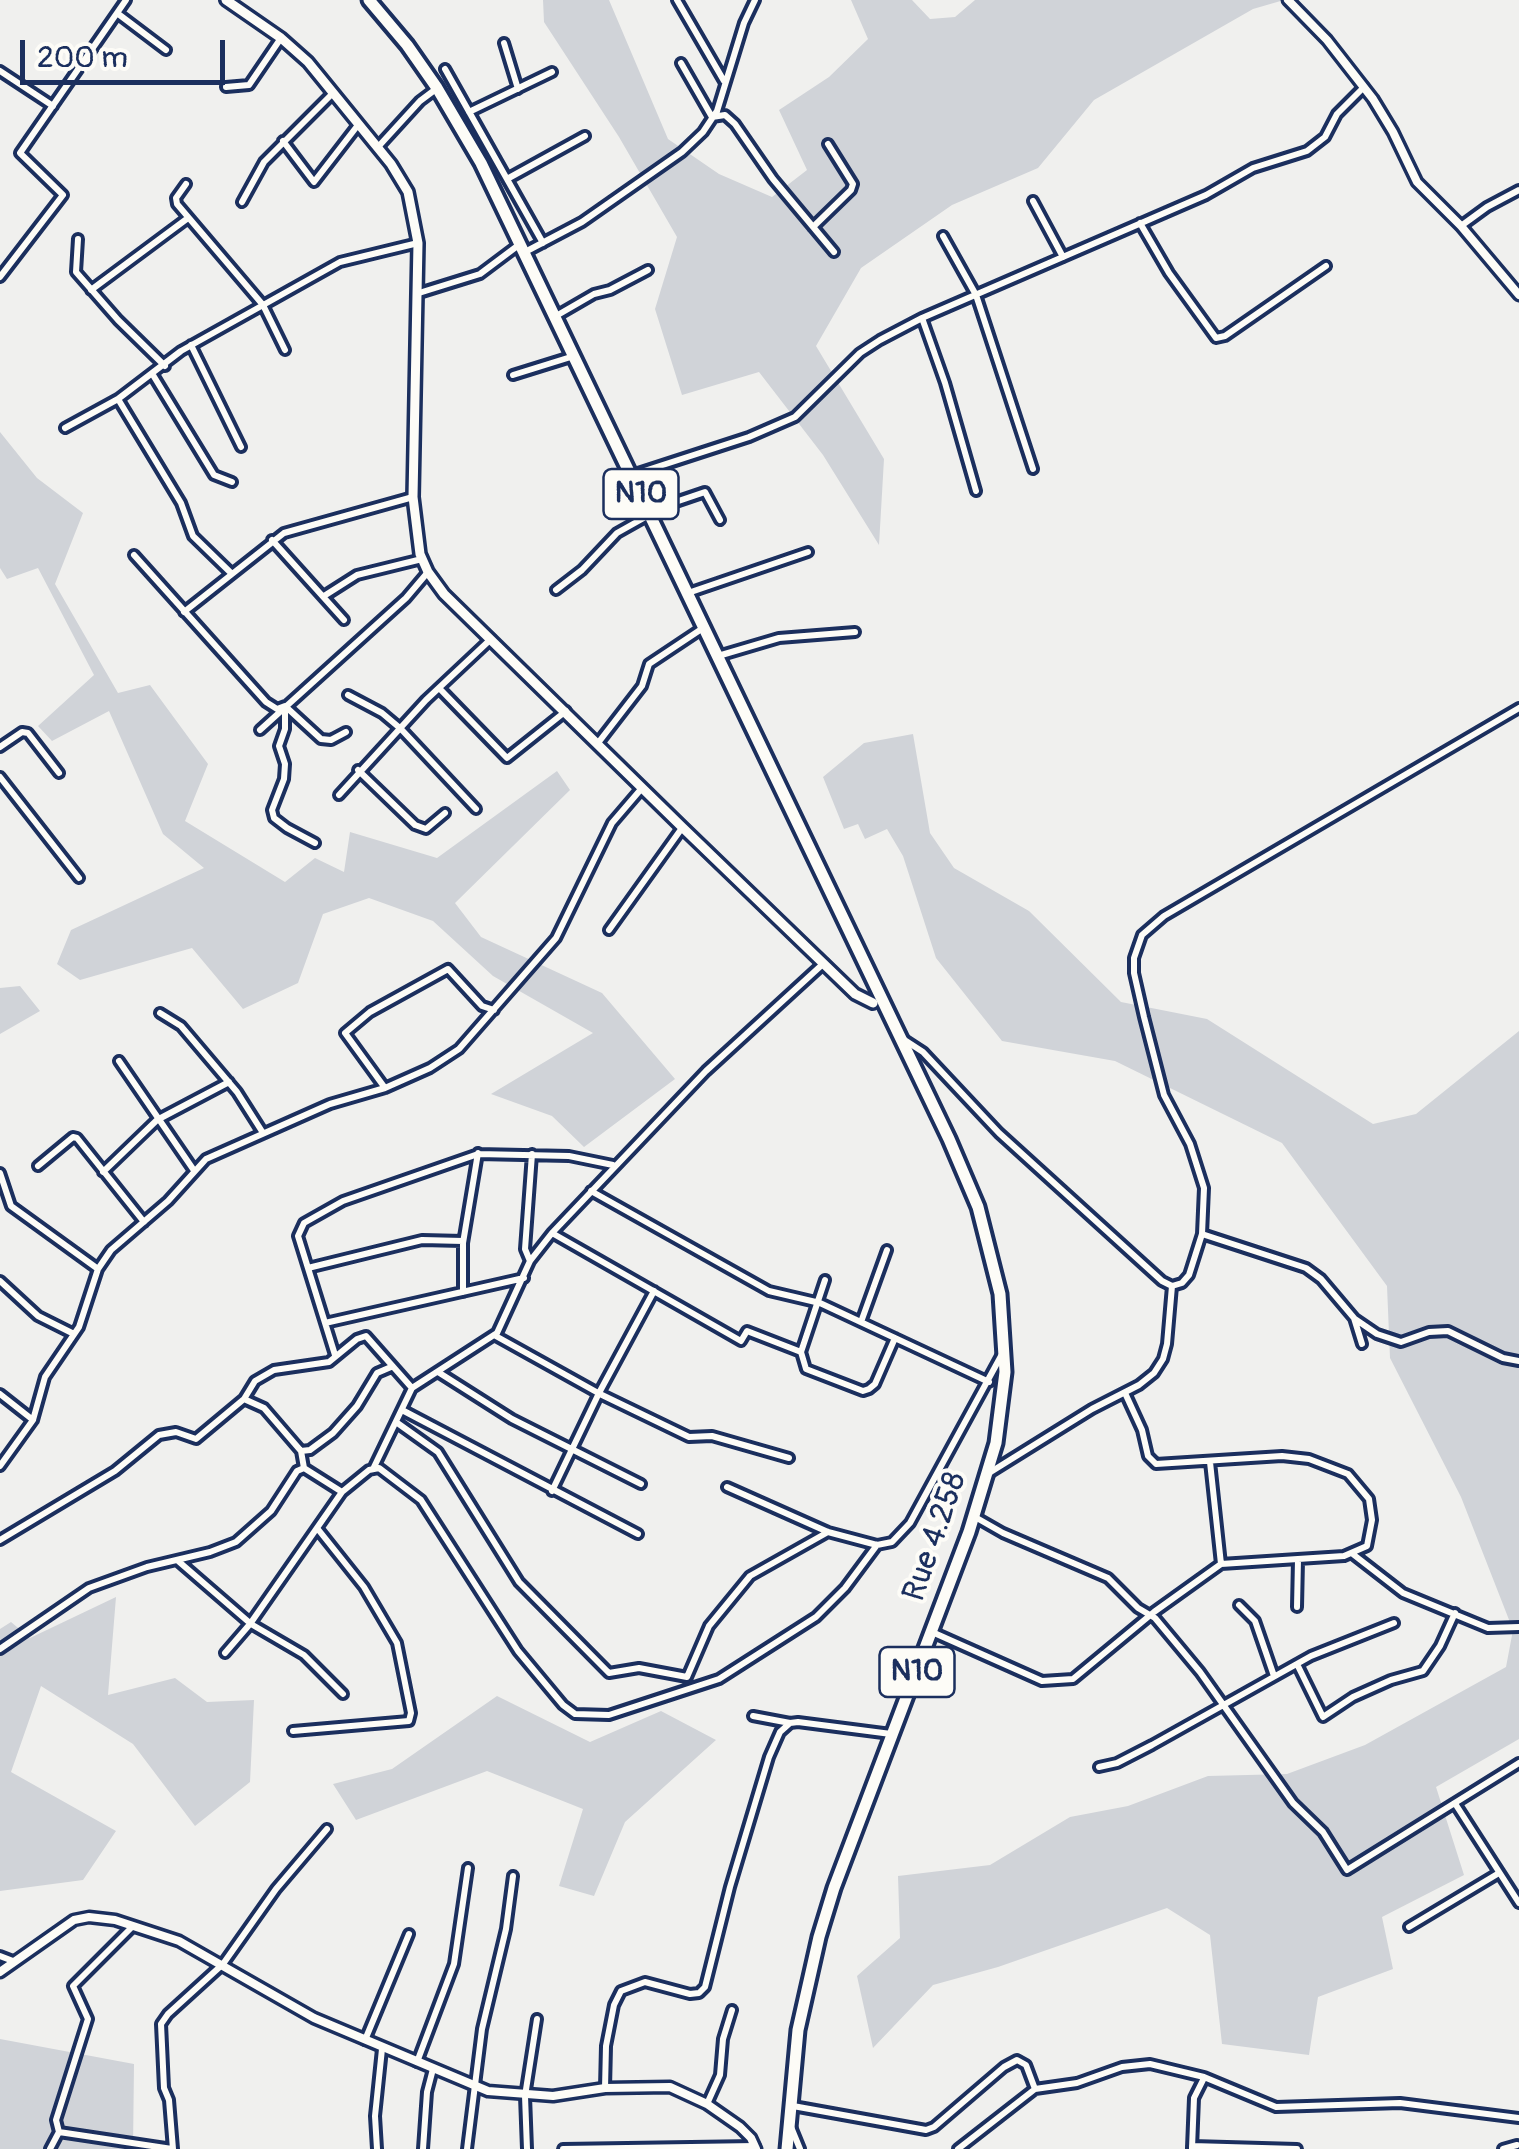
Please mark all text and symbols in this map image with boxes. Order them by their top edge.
scale bar [25,20,230,82]
text: 200 m [37,39,128,76]
road number: N10 [604,469,678,519]
street label: Rue 4.258 [896,1467,976,1607]
road number: N10 [880,1647,954,1697]

